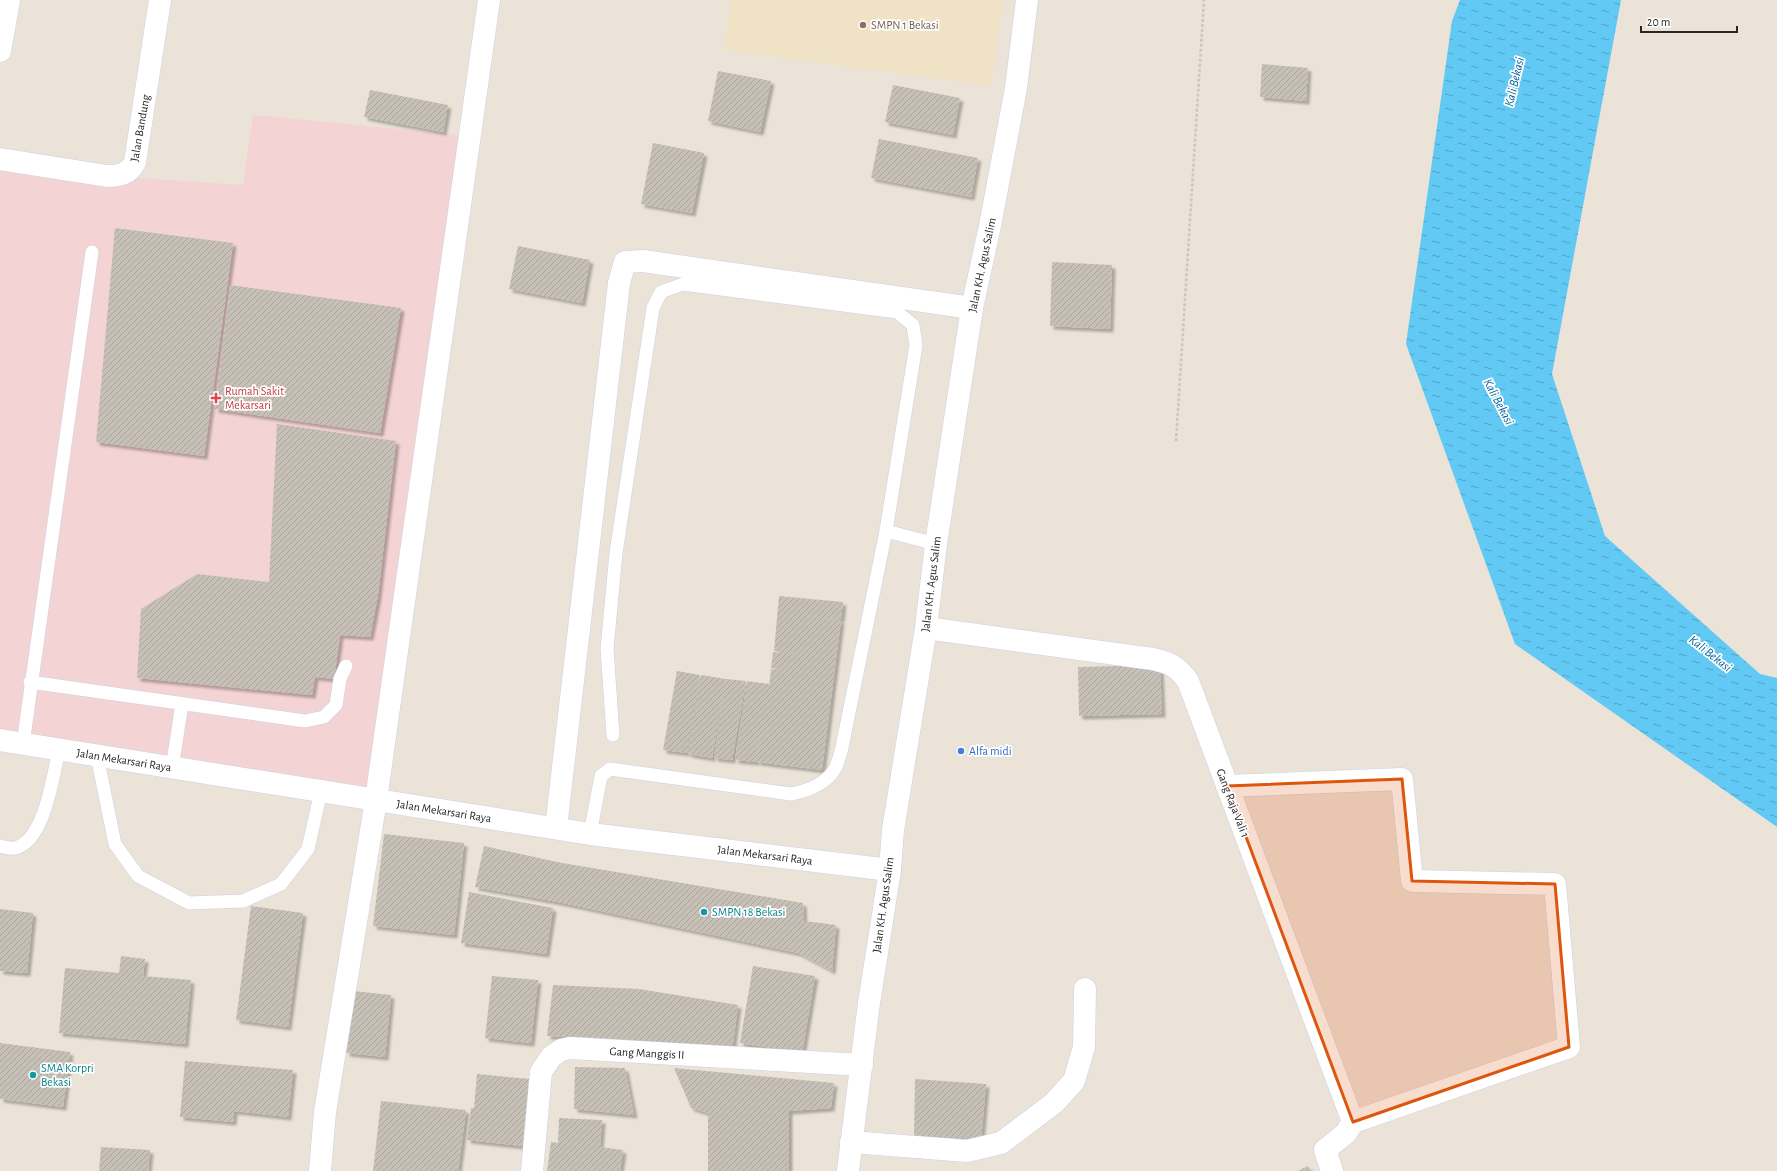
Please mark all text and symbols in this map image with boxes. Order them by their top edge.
scale bar [1641,8,1737,34]
text: 20 m [1647,16,1670,28]
place label: SMPN 1 Bekasi [871,19,939,31]
marker: SMPN 1 Bekasi [858,20,868,30]
water label: Kali Bekasi [1503,56,1527,108]
street label: Jalan Bandung [128,93,152,162]
street label: Jalan KH. Agus Salim [966,217,998,313]
water label: Kali Bekasi [1480,377,1516,427]
place label: Rumah Sakit Mekarsari [225,385,284,411]
marker: Rumah Sakit Mekarsari [210,392,222,404]
street label: Jalan KH. Agus Salim [919,535,943,633]
water label: Kali Bekasi [1686,633,1734,675]
place label: Alfa midi [969,745,1012,757]
marker: Alfa midi [956,746,966,756]
street label: Jalan Mekarsari Raya [76,747,173,774]
street label: Gang Raja Vali 1 [1213,767,1252,840]
street label: Jalan Mekarsari Raya [396,798,493,825]
street label: Jalan Mekarsari Raya [717,843,814,868]
street label: Jalan KH. Agus Salim [870,856,896,954]
place label: SMPN 18 Bekasi [712,906,785,918]
marker: SMPN 18 Bekasi [699,907,709,917]
street label: Gang Manggis II [609,1045,685,1061]
place label: SMA Korpri Bekasi [41,1062,94,1088]
marker: SMA Korpri Bekasi [28,1070,38,1080]

